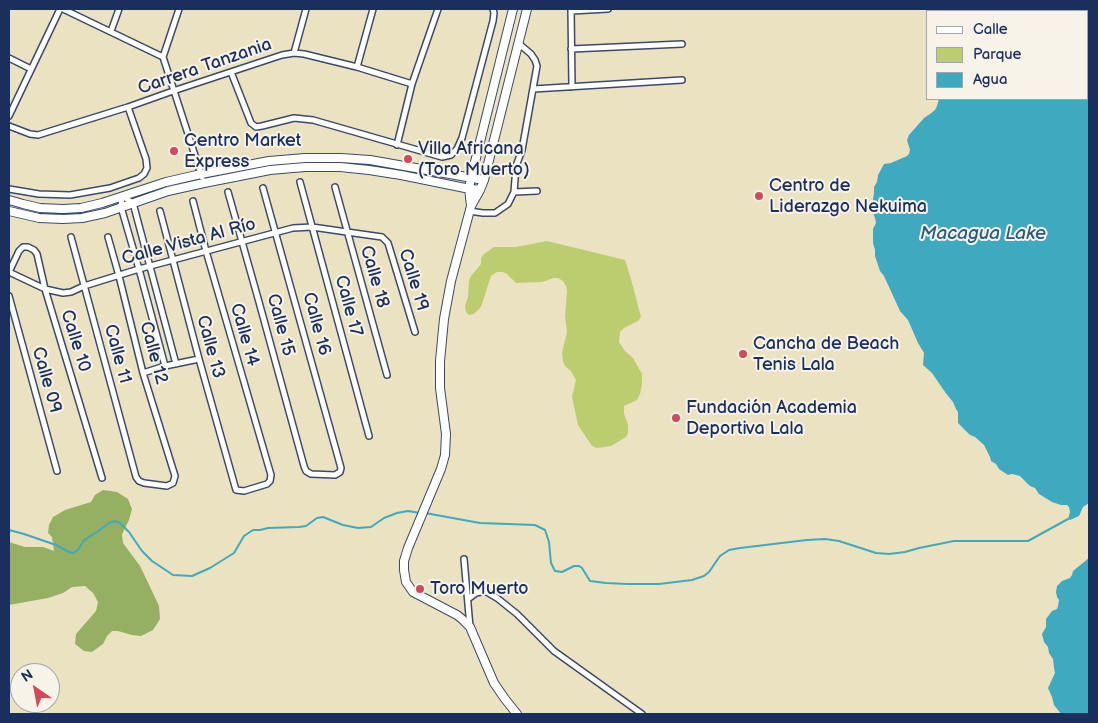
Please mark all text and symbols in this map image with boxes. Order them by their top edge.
legend [926,10,1088,100]
text: Calle [973,20,1008,39]
street label: Carrera Tanzania [135,34,275,100]
text: Parque [973,45,1021,64]
text: Agua [973,70,1007,89]
place label: Centro Market Express [184,130,301,172]
place label: Villa Africana (Toro Muerto) [418,138,530,180]
marker: Centro Market Express [168,145,180,157]
marker: Villa Africana (Toro Muerto) [402,153,414,165]
place label: Centro de Liderazgo Nekuima [769,175,927,218]
marker: Centro de Liderazgo Nekuima [753,190,765,202]
street label: Calle Vista Al Río [120,214,258,270]
water label: Macagua Lake [920,223,1046,245]
street label: Calle 18 [355,243,393,311]
street label: Calle 19 [393,246,433,314]
street label: Calle 17 [330,273,366,339]
street label: Calle 16 [297,290,335,358]
street label: Calle 15 [261,291,299,359]
street label: Calle 14 [225,301,263,369]
street label: Calle 10 [55,307,95,375]
street label: Calle 13 [191,313,229,381]
street label: Calle 12 [134,319,172,387]
street label: Calle 11 [99,322,135,386]
place label: Cancha de Beach Tenis Lala [753,333,899,376]
street label: Calle 09 [26,345,66,415]
marker: Cancha de Beach Tenis Lala [737,348,749,360]
place label: Fundación Academia Deportiva Lala [686,397,857,439]
marker: Fundación Academia Deportiva Lala [670,412,682,424]
place label: Toro Muerto [430,578,529,600]
marker: Toro Muerto [414,583,426,595]
north arrow [10,663,60,713]
text: N [18,666,36,686]

